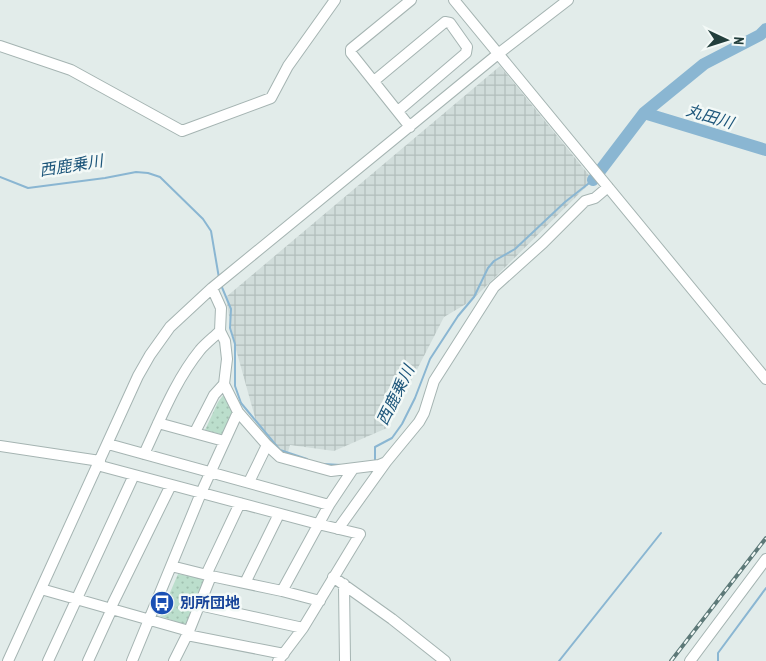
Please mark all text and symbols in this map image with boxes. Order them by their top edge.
north arrow [701,15,751,65]
text: N [730,37,748,45]
water label: 丸田川 [684,99,738,133]
water label: 西鹿乗川 [38,150,106,180]
water label: 西鹿乗川 [372,360,419,428]
bus stop icon: 別所団地 [149,590,175,616]
place label: 別所団地 [180,593,240,612]

